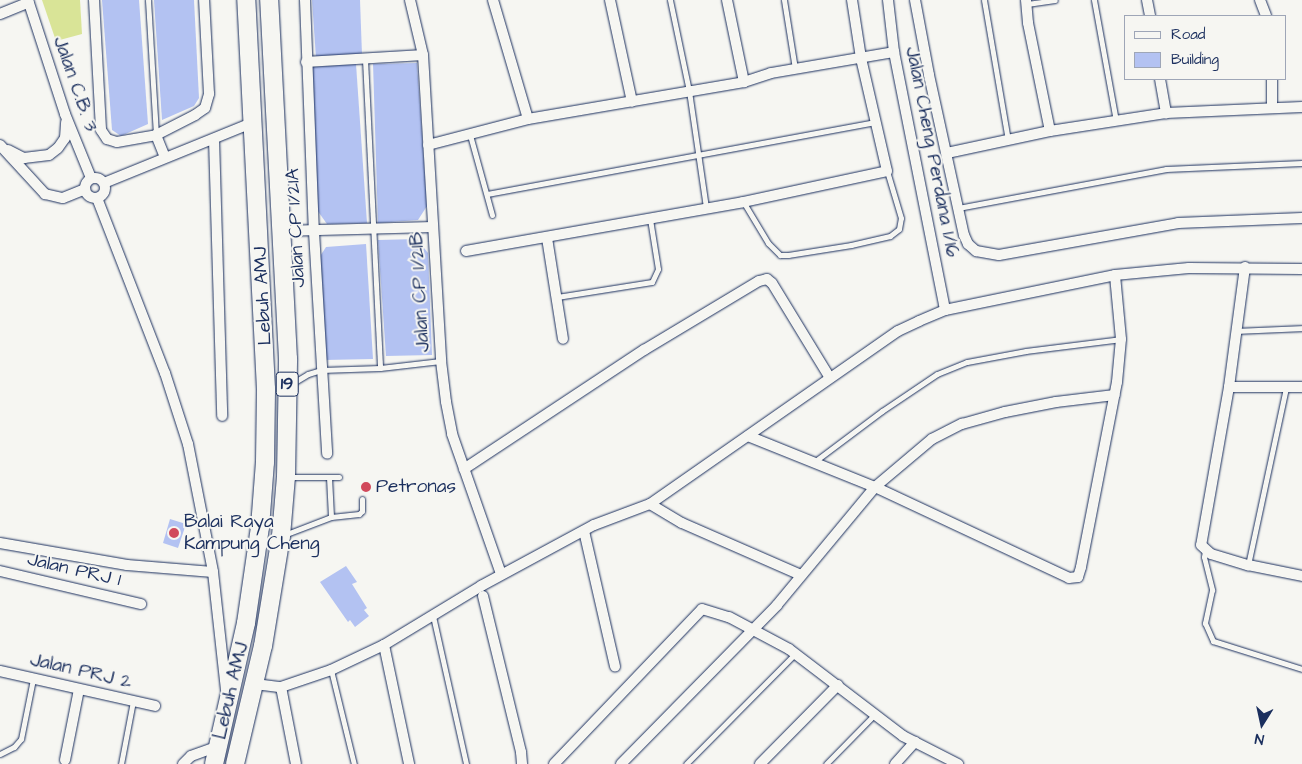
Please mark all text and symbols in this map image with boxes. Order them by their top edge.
legend [1124,15,1287,80]
text: Road [1171,24,1205,45]
street label: Jalan C.B. 3 [48,33,102,135]
street label: Jalan Cheng Perdana 1/16 [900,45,964,259]
text: Building [1171,49,1219,70]
street label: Jalan CP 1/21A [281,168,311,288]
street label: Jalan CP 1/21B [405,231,435,353]
street label: Lebuh AMJ [249,246,277,346]
road number: 19 [274,368,300,399]
place label: Petronas [376,476,456,498]
marker: Petronas [360,481,372,493]
place label: Balai Raya Kampung Cheng [184,511,320,555]
marker: Balai Raya Kampung Cheng [168,527,180,539]
street label: Jalan PRJ 1 [25,548,123,592]
street label: Lebuh AMJ [209,640,253,742]
street label: Jalan PRJ 2 [28,648,134,694]
north arrow [1237,699,1287,749]
text: N [1253,728,1265,749]

